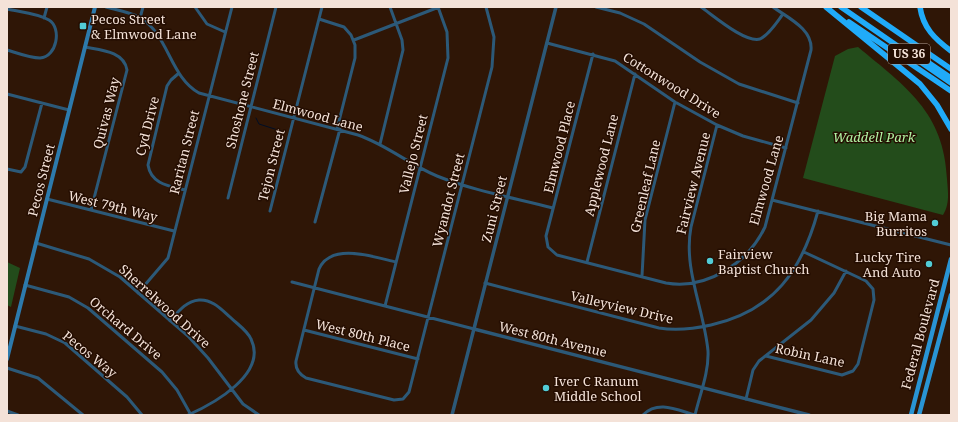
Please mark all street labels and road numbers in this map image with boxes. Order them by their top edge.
road number: US 36 [888,44,930,64]
street label: Cottonwood Drive [620,48,724,122]
street label: Shoshone Street [221,49,263,150]
street label: Quivas Way [88,75,124,151]
street label: Cyd Drive [131,94,163,158]
street label: Elmwood Lane [271,94,365,136]
street label: Elmwood Place [539,99,579,195]
street label: Raritan Street [165,108,203,196]
street label: Vallejo Street [394,112,432,196]
street label: Applewood Lane [580,112,622,218]
street label: Tejon Street [253,127,289,203]
street label: Fairview Avenue [672,130,714,236]
street label: Elmwood Lane [745,133,787,227]
street label: Greenleaf Lane [626,138,664,234]
street label: Pecos Street [23,141,59,218]
street label: Wyandot Street [428,151,468,249]
street label: Zuni Street [477,173,511,244]
street label: West 79th Way [66,186,160,226]
street label: Sherrelwood Drive [115,260,215,352]
street label: Federal Boulevard [897,277,943,391]
street label: Valleyview Drive [569,286,675,328]
street label: Orchard Drive [86,292,166,364]
street label: West 80th Place [314,315,412,355]
street label: West 80th Avenue [497,317,609,361]
street label: Pecos Way [59,327,121,382]
street label: Robin Lane [774,339,846,371]

